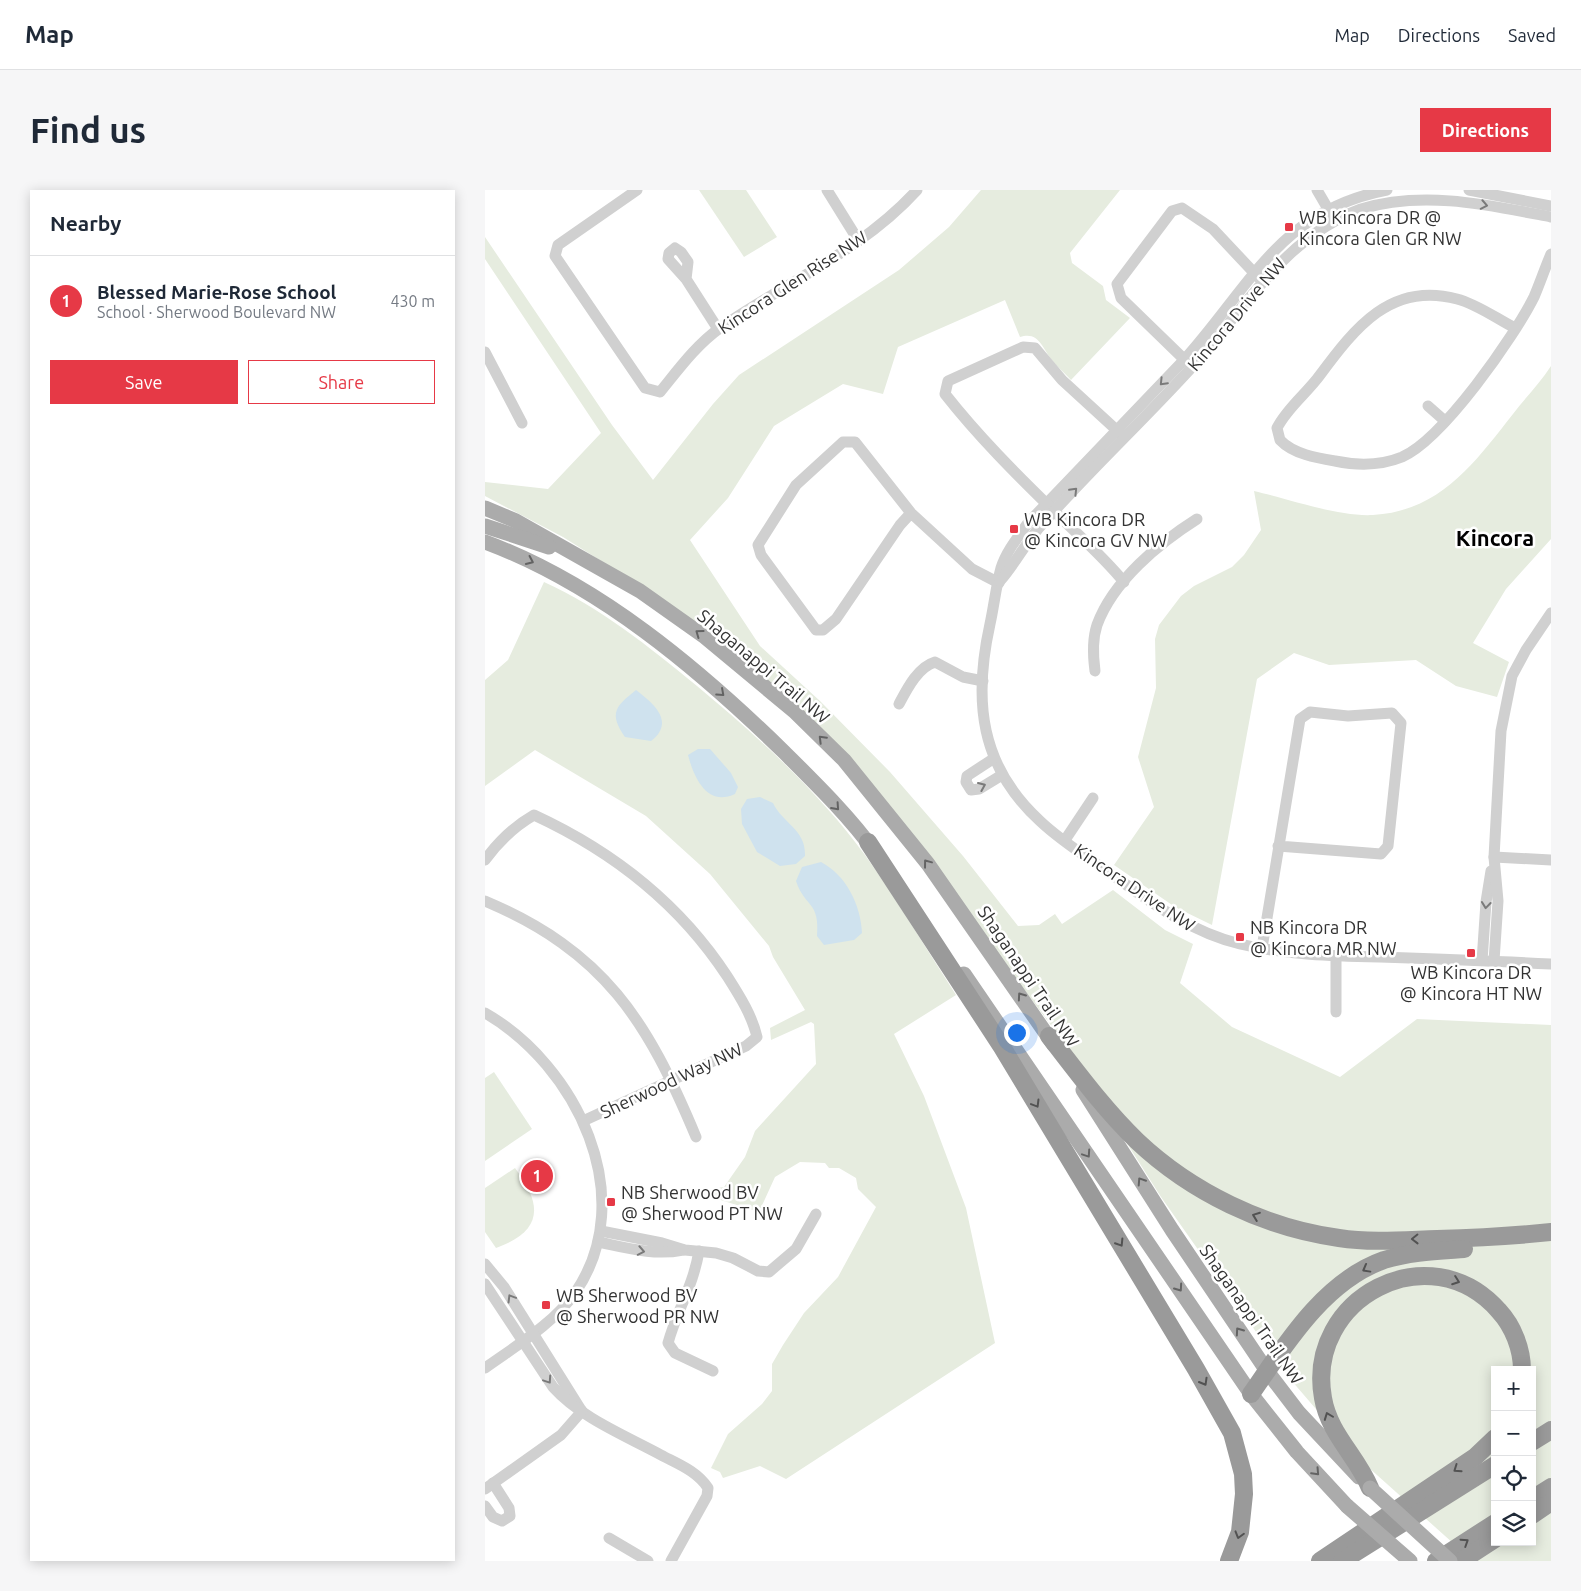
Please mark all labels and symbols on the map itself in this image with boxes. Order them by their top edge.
one-way arrow [1480,199,1489,209]
place label: WB Kincora DR @ Kincora Glen GR NW [1299,207,1462,248]
marker: WB Kincora DR @ Kincora Glen GR NW [1283,221,1295,233]
street label: Kincora Glen Rise NW [714,226,870,337]
street label: Kincora Drive NW [1183,253,1289,374]
one-way arrow [1160,377,1169,386]
one-way arrow [1068,488,1077,497]
place label: WB Kincora DR @ Kincora GV NW [1024,509,1167,550]
marker: WB Kincora DR @ Kincora GV NW [1008,523,1020,535]
district label: Kincora [1456,525,1534,550]
one-way arrow [525,555,534,566]
street label: Shaganappi Trail NW [694,605,834,727]
one-way arrow [696,631,705,639]
one-way arrow [715,687,724,696]
one-way arrow [819,736,828,745]
one-way arrow [977,782,986,792]
one-way arrow [830,802,839,811]
street label: Kincora Drive NW [1071,839,1199,935]
one-way arrow [925,860,933,869]
street label: Shaganappi Trail NW [974,902,1084,1051]
one-way arrow [1481,902,1492,910]
place label: NB Kincora DR @ Kincora MR NW [1250,917,1397,958]
marker: NB Kincora DR @ Kincora MR NW [1234,931,1246,943]
marker: WB Kincora DR @ Kincora HT NW [1465,947,1477,959]
place label: WB Kincora DR @ Kincora HT NW [1400,962,1542,1003]
one-way arrow [1018,992,1027,1001]
your location [1004,1020,1030,1046]
street label: Sherwood Way NW [597,1038,745,1122]
one-way arrow [1030,1098,1040,1107]
one-way arrow [1081,1148,1090,1157]
pin: 1 [521,1157,553,1195]
one-way arrow [1137,1177,1147,1186]
place label: NB Sherwood BV @ Sherwood PT NW [621,1182,783,1223]
marker: NB Sherwood BV @ Sherwood PT NW [605,1196,617,1208]
one-way arrow [1252,1212,1261,1222]
one-way arrow [1411,1234,1418,1244]
one-way arrow [1114,1237,1124,1246]
street label: Shaganappi Trail NW [1196,1240,1308,1388]
one-way arrow [637,1245,646,1256]
one-way arrow [1362,1262,1371,1272]
one-way arrow [1451,1275,1460,1285]
one-way arrow [1173,1282,1182,1292]
place label: WB Sherwood BV @ Sherwood PR NW [556,1285,720,1326]
one-way arrow [507,1294,517,1303]
marker: WB Sherwood BV @ Sherwood PR NW [540,1299,552,1311]
one-way arrow [1236,1328,1245,1337]
one-way arrow [542,1374,551,1384]
one-way arrow [1197,1377,1207,1386]
one-way arrow [1324,1412,1334,1421]
one-way arrow [1453,1463,1463,1472]
one-way arrow [1310,1467,1319,1476]
one-way arrow [1234,1530,1244,1539]
one-way arrow [1460,1539,1469,1548]

